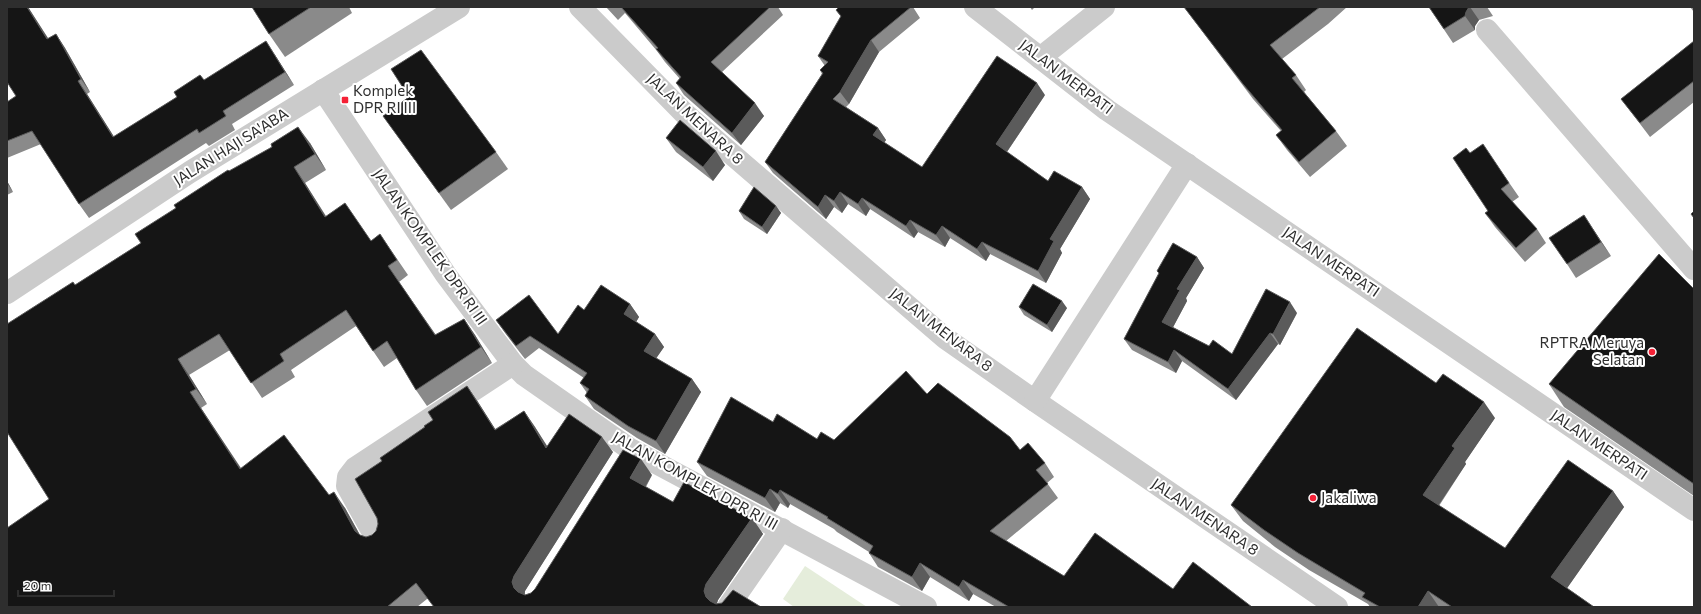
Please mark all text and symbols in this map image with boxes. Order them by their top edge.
street label: JALAN MERPATI [1016,35,1117,117]
street label: JALAN MENARA 8 [644,69,748,168]
place label: Komplek DPR RI III [353,81,416,116]
marker: Komplek DPR RI III [340,95,350,105]
street label: JALAN HAJI SA'ABA [170,104,291,189]
street label: JALAN KOMPLEK DPR RI III [370,165,492,328]
street label: JALAN MERPATI [1280,222,1383,300]
street label: JALAN MENARA 8 [887,284,996,375]
place label: RPTRA Meruya Selatan [1540,333,1644,368]
marker: RPTRA Meruya Selatan [1647,347,1657,357]
street label: JALAN MERPATI [1548,405,1651,483]
street label: JALAN KOMPLEK DPR RI III [609,427,781,533]
street label: JALAN MENARA 8 [1149,474,1262,559]
place label: Jakaliwa [1321,488,1377,506]
marker: Jakaliwa [1308,493,1318,503]
scale bar [18,572,114,598]
text: 20 m [24,578,51,592]

